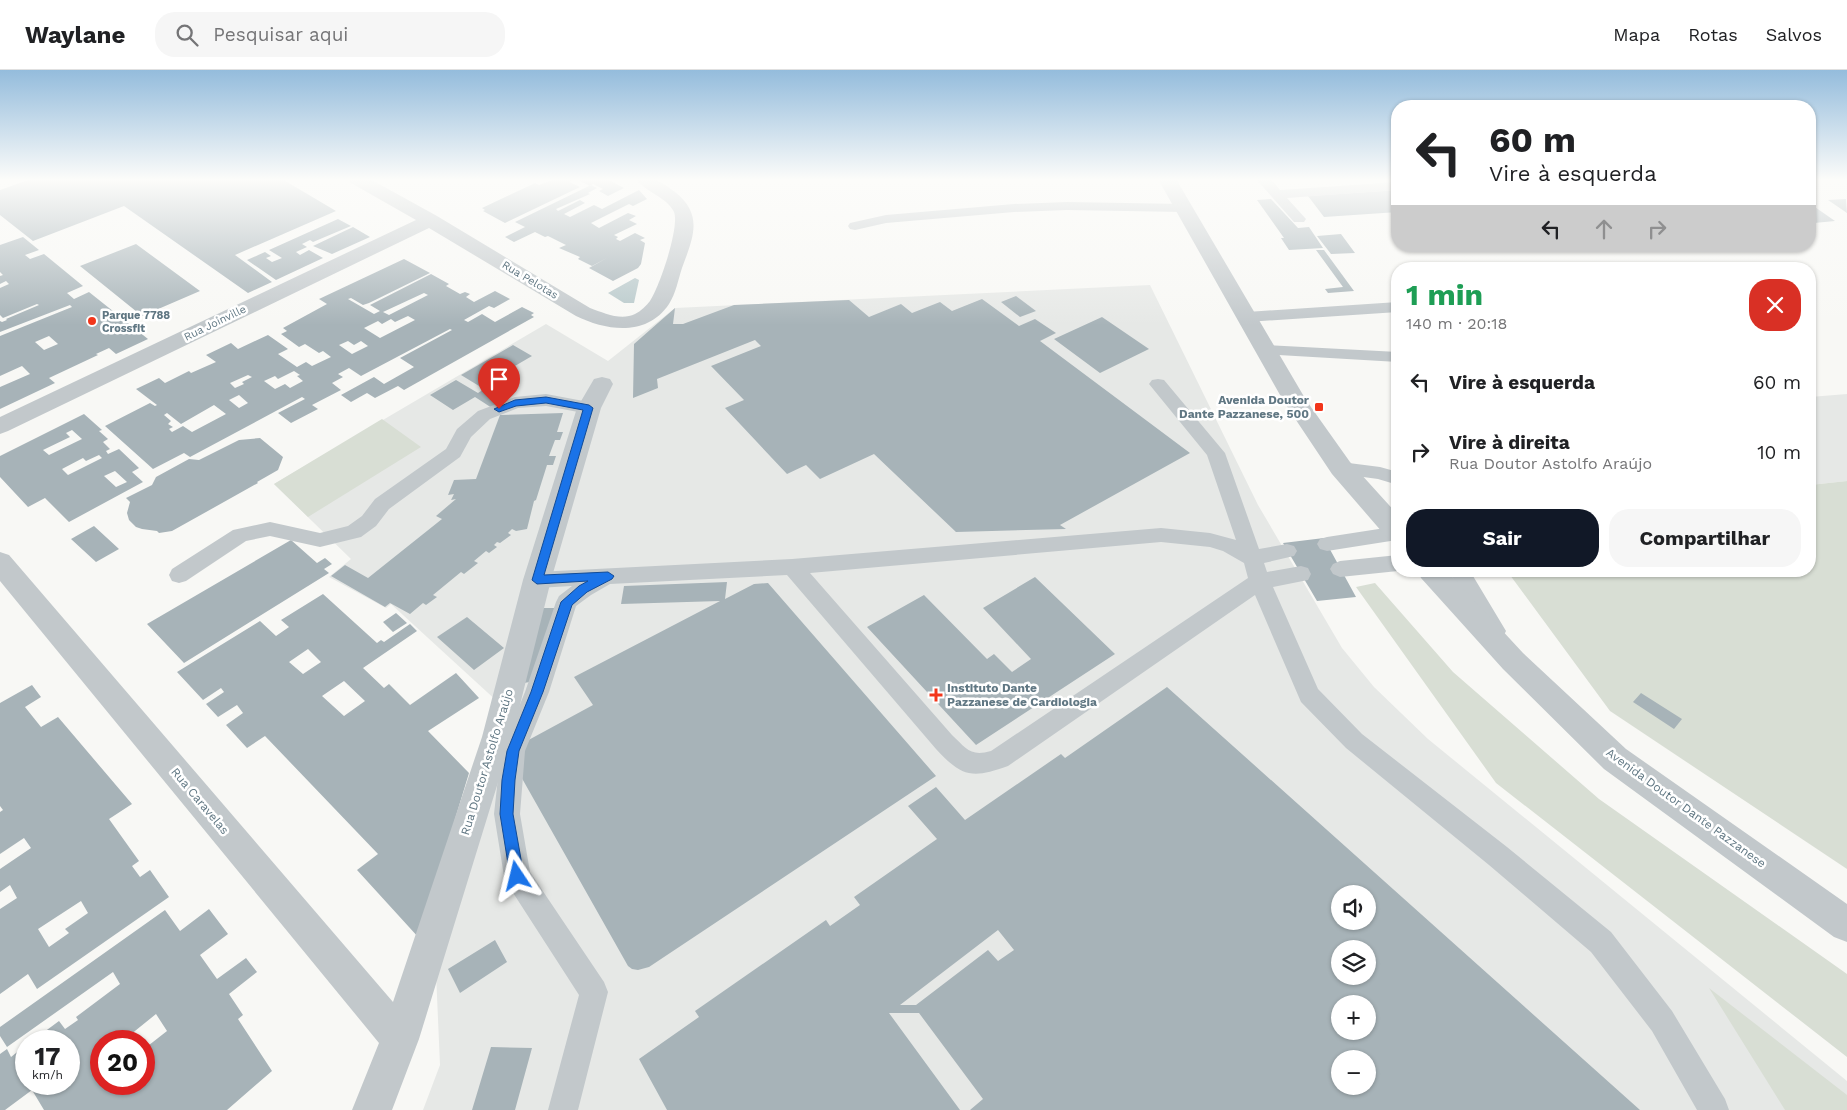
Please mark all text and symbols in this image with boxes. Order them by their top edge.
search box [155,12,505,57]
text: Waylane [25,21,125,49]
icon: search [173,21,201,49]
text: Pesquisar aqui [213,23,348,46]
text: Mapa [1613,24,1660,45]
text: Rotas [1688,24,1738,45]
text: Salvos [1766,24,1822,45]
text: 60 m [1489,119,1576,161]
icon: left [1406,120,1471,185]
text: Vire à esquerda [1489,161,1657,186]
icon: left [1537,215,1565,243]
icon: ahead [1590,215,1618,243]
icon: right [1643,215,1671,243]
street label: Rua Pelotas [500,258,561,302]
text: 1 min [1406,277,1483,312]
button: close [1749,279,1801,331]
street label: Rua Joinville [182,302,248,344]
place label: Parque 7788 Crossfit [102,309,170,335]
text: 140 m · 20:18 [1406,314,1507,333]
marker: Parque 7788 Crossfit [86,315,98,327]
pin [478,358,520,409]
icon: arrive [485,365,513,393]
icon: left [1406,368,1434,396]
text: Vire à esquerda [1449,371,1595,394]
text: 60 m [1753,371,1801,394]
place label: Avenida Doutor Dante Pazzanese, 500 [1179,393,1310,421]
marker: Avenida Doutor Dante Pazzanese, 500 [1313,401,1325,413]
text: Vire à direita [1449,431,1570,454]
icon: right [1406,438,1434,466]
text: 10 m [1757,441,1801,464]
text: Rua Doutor Astolfo Araújo [1449,454,1652,473]
button: Sair [1406,509,1599,567]
button: Compartilhar [1609,509,1801,567]
place label: Instituto Dante Pazzanese de Cardiologia [947,681,1097,709]
street label: Rua Doutor Astolfo Araújo [458,687,516,837]
marker: Instituto Dante Pazzanese de Cardiologia [929,688,943,702]
street label: Avenida Doutor Dante Pazzanese [1603,745,1769,871]
street label: Rua Caravelas [168,765,232,837]
position arrow [490,849,542,901]
map controls [1331,885,1376,1095]
button: sound [1331,885,1376,930]
button: layers [1331,940,1376,985]
button: + [1331,995,1376,1040]
speed limit sign: 20 [90,1030,155,1095]
text: 17 [35,1042,60,1071]
button: − [1331,1050,1376,1095]
text: km/h [32,1068,63,1082]

